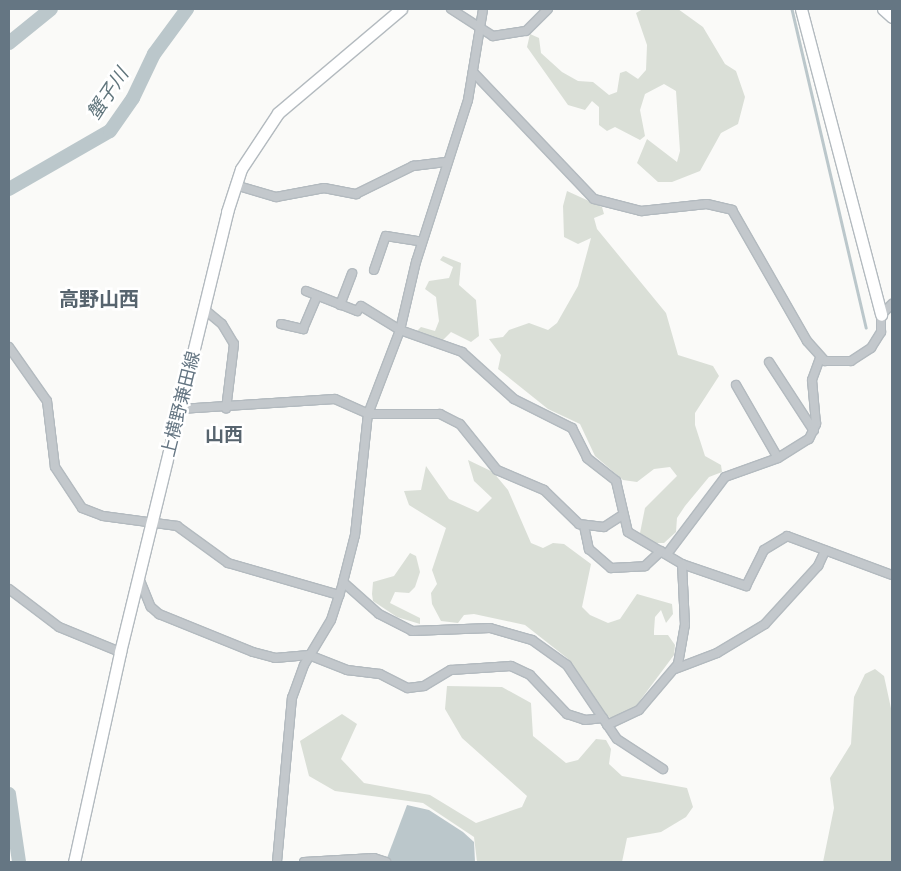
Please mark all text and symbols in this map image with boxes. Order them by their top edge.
water label: 蟹子川 [83,64,133,124]
district label: 高野山西 [59,287,139,311]
street label: 上横野兼田線 [157,349,205,459]
district label: 山西 [205,424,243,446]

